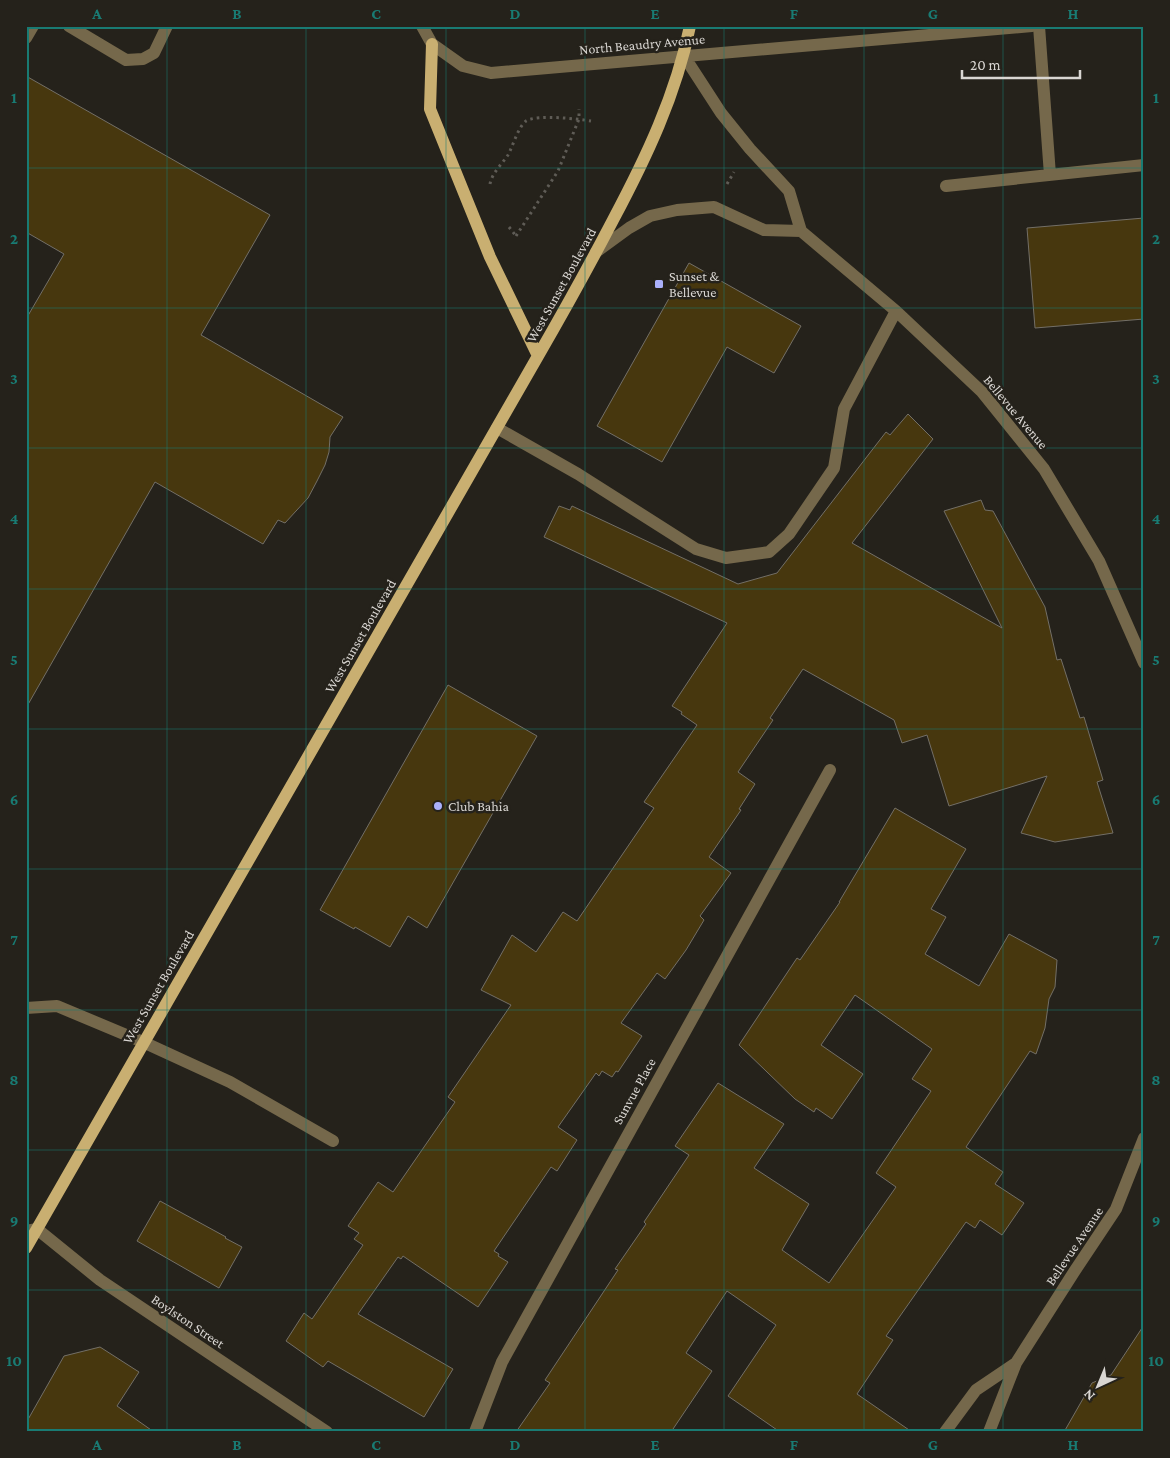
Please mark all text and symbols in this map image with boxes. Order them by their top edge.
text: A [91,5,102,22]
text: B [232,5,242,22]
text: C [371,5,381,22]
text: D [509,5,521,22]
text: E [650,5,660,22]
text: F [790,5,799,22]
text: G [928,5,938,22]
text: H [1068,5,1079,22]
street label: North Beaudry Avenue [578,31,706,57]
scale bar [962,48,1080,80]
text: 20 m [970,57,1001,73]
text: 1 [11,89,17,106]
text: 1 [1153,89,1159,106]
street label: West Sunset Boulevard [523,224,599,345]
text: 2 [10,230,18,247]
text: 2 [1152,230,1160,247]
place label: Sunset & Bellevue [669,268,719,300]
marker: Sunset & Bellevue [653,278,665,290]
text: 3 [10,370,18,387]
text: 3 [1152,370,1160,387]
street label: Bellevue Avenue [981,372,1051,452]
text: 4 [10,510,19,527]
text: 4 [1152,510,1161,527]
street label: West Sunset Boulevard [321,576,399,696]
text: 5 [10,651,18,668]
text: 5 [1152,651,1160,668]
text: 6 [10,791,18,808]
text: 6 [1152,791,1160,808]
place label: Club Bahia [448,798,509,814]
marker: Club Bahia [432,800,444,812]
street label: West Sunset Boulevard [119,927,197,1047]
text: 7 [10,931,18,948]
text: 7 [1152,931,1160,948]
street label: Sunvue Place [609,1055,659,1127]
text: 8 [9,1071,19,1088]
text: 8 [1151,1071,1161,1088]
street label: Bellevue Avenue [1042,1204,1106,1288]
text: 9 [10,1212,18,1229]
text: 9 [1152,1212,1160,1229]
street label: Boylston Street [148,1291,228,1351]
text: 10 [6,1352,22,1369]
text: 10 [1148,1352,1164,1369]
north arrow [1072,1360,1122,1410]
text: N [1080,1386,1098,1404]
text: A [91,1436,102,1453]
text: B [232,1436,242,1453]
text: C [371,1436,381,1453]
text: D [509,1436,521,1453]
text: E [650,1436,660,1453]
text: F [790,1436,799,1453]
text: G [928,1436,938,1453]
text: H [1068,1436,1079,1453]

